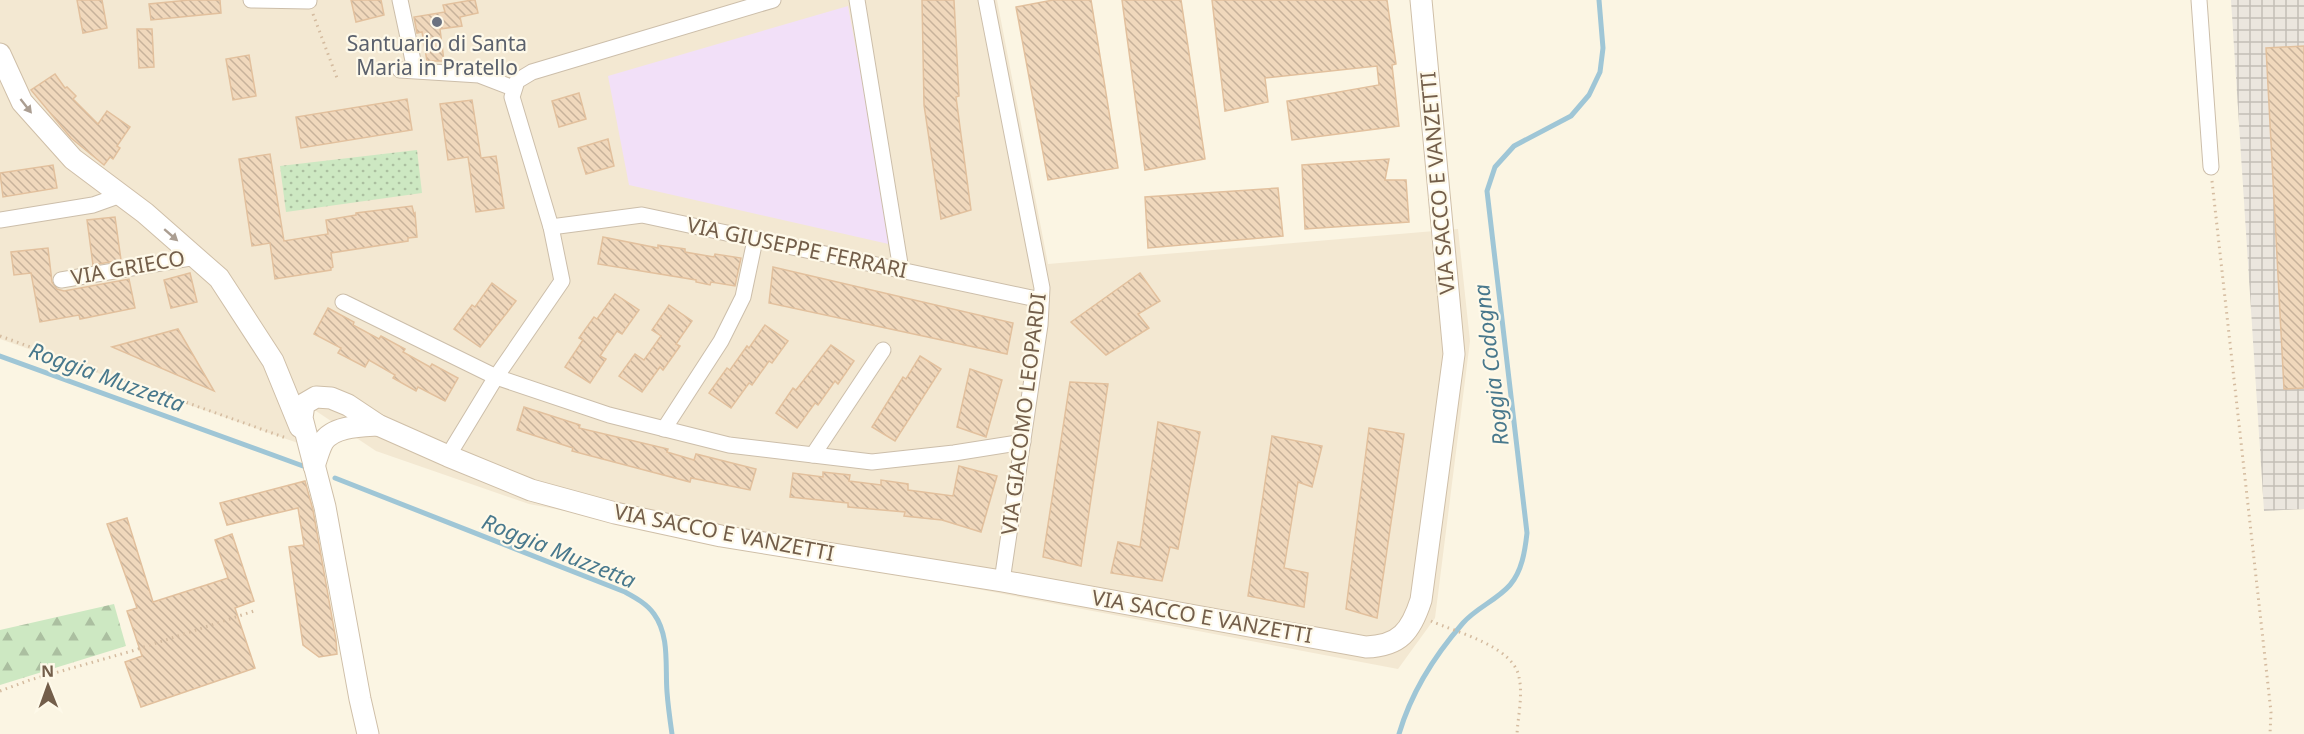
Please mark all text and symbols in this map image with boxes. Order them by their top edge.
marker: Santuario di Santa Maria in Pratello [430,15,444,29]
place label: Santuario di Santa Maria in Pratello [347,29,527,81]
street label: VIA SACCO E VANZETTI [1413,71,1461,296]
one-way arrow [20,98,33,114]
street label: VIA GIUSEPPE FERRARI [685,210,910,284]
one-way arrow [163,229,179,242]
street label: VIA GRIECO [69,243,187,291]
water label: Roggia Codogna [1465,282,1515,448]
street label: VIA GIACOMO LEOPARDI [994,291,1052,537]
water label: Roggia Muzzetta [26,334,190,418]
street label: VIA SACCO E VANZETTI [612,497,837,567]
water label: Roggia Muzzetta [478,506,641,595]
street label: VIA SACCO E VANZETTI [1090,583,1315,649]
north arrow [18,656,78,716]
text: N [41,660,54,682]

